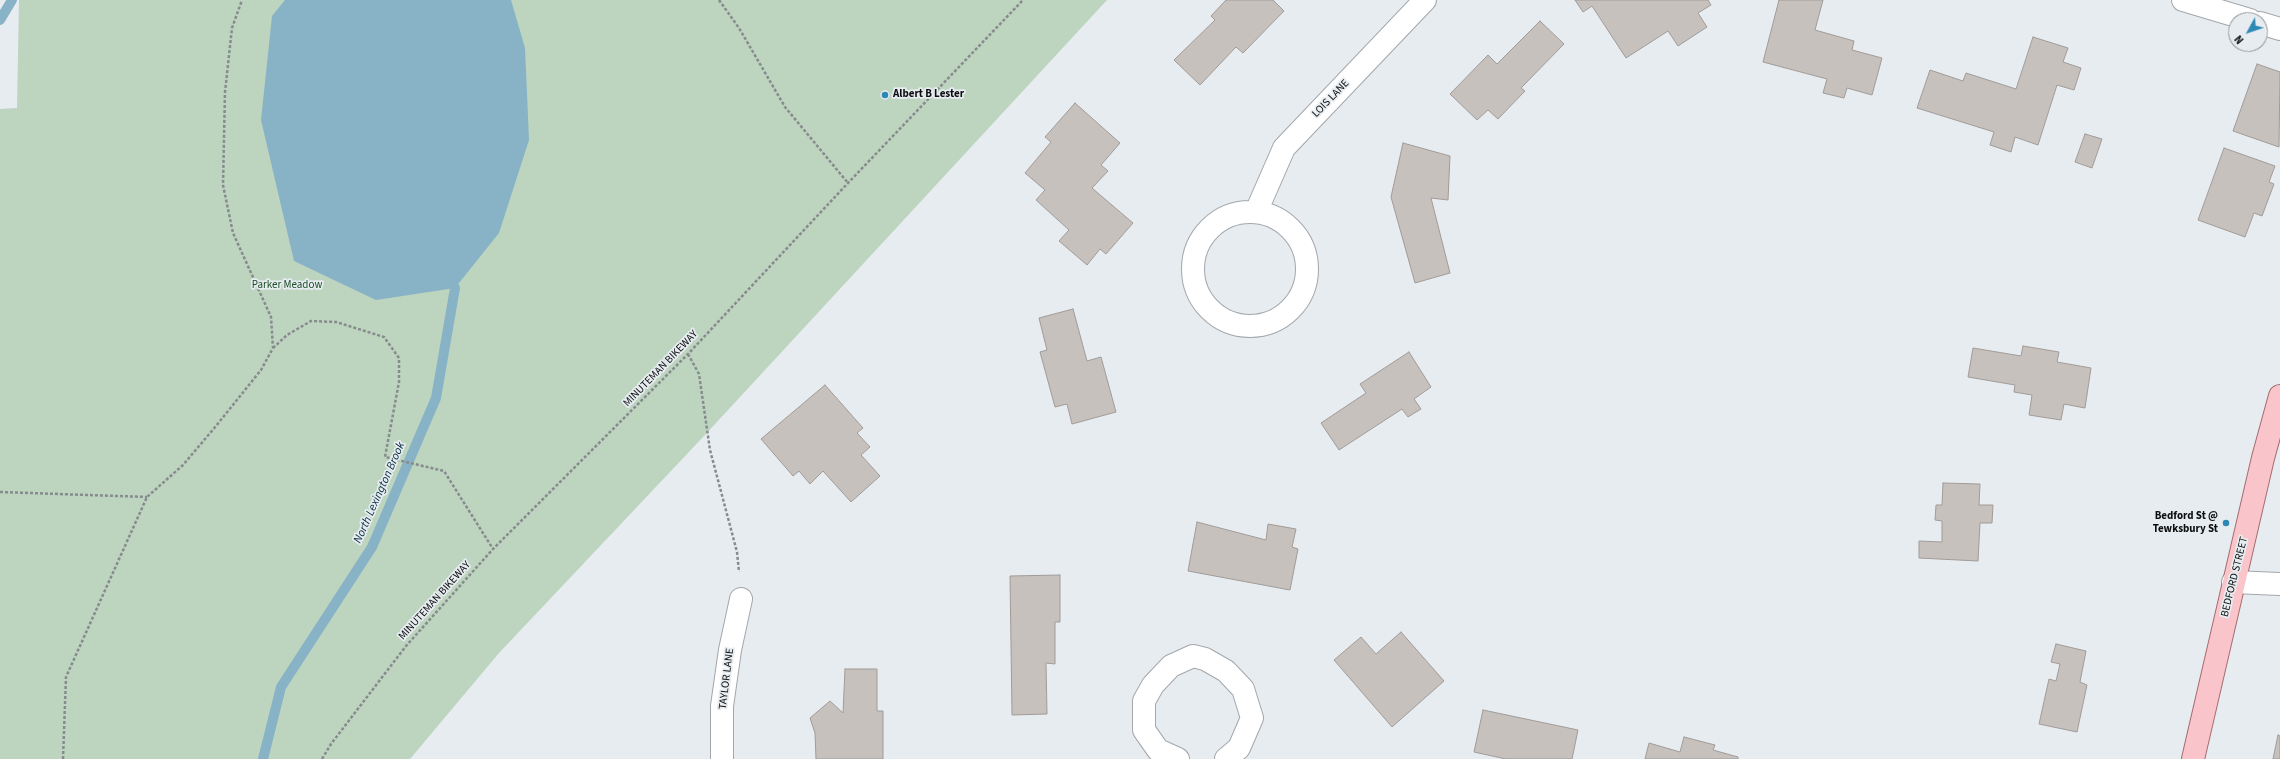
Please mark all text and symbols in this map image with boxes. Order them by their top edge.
north arrow [2228,12,2268,52]
text: N [2231,32,2247,47]
street label: LOIS LANE [1310,77,1352,121]
place label: Albert B Lester [893,88,964,102]
marker: Albert B Lester [880,90,890,100]
park label: Parker Meadow [252,279,322,293]
street label: MINUTEMAN BIKEWAY [621,328,701,410]
water label: North Lexington Brook [351,440,409,546]
place label: Bedford St @ Tewksbury St [2153,510,2218,536]
marker: Bedford St @ Tewksbury St [2221,518,2231,528]
street label: BEDFORD STREET [2219,536,2251,618]
street label: MINUTEMAN BIKEWAY [396,559,474,643]
street label: TAYLOR LANE [717,648,737,710]

